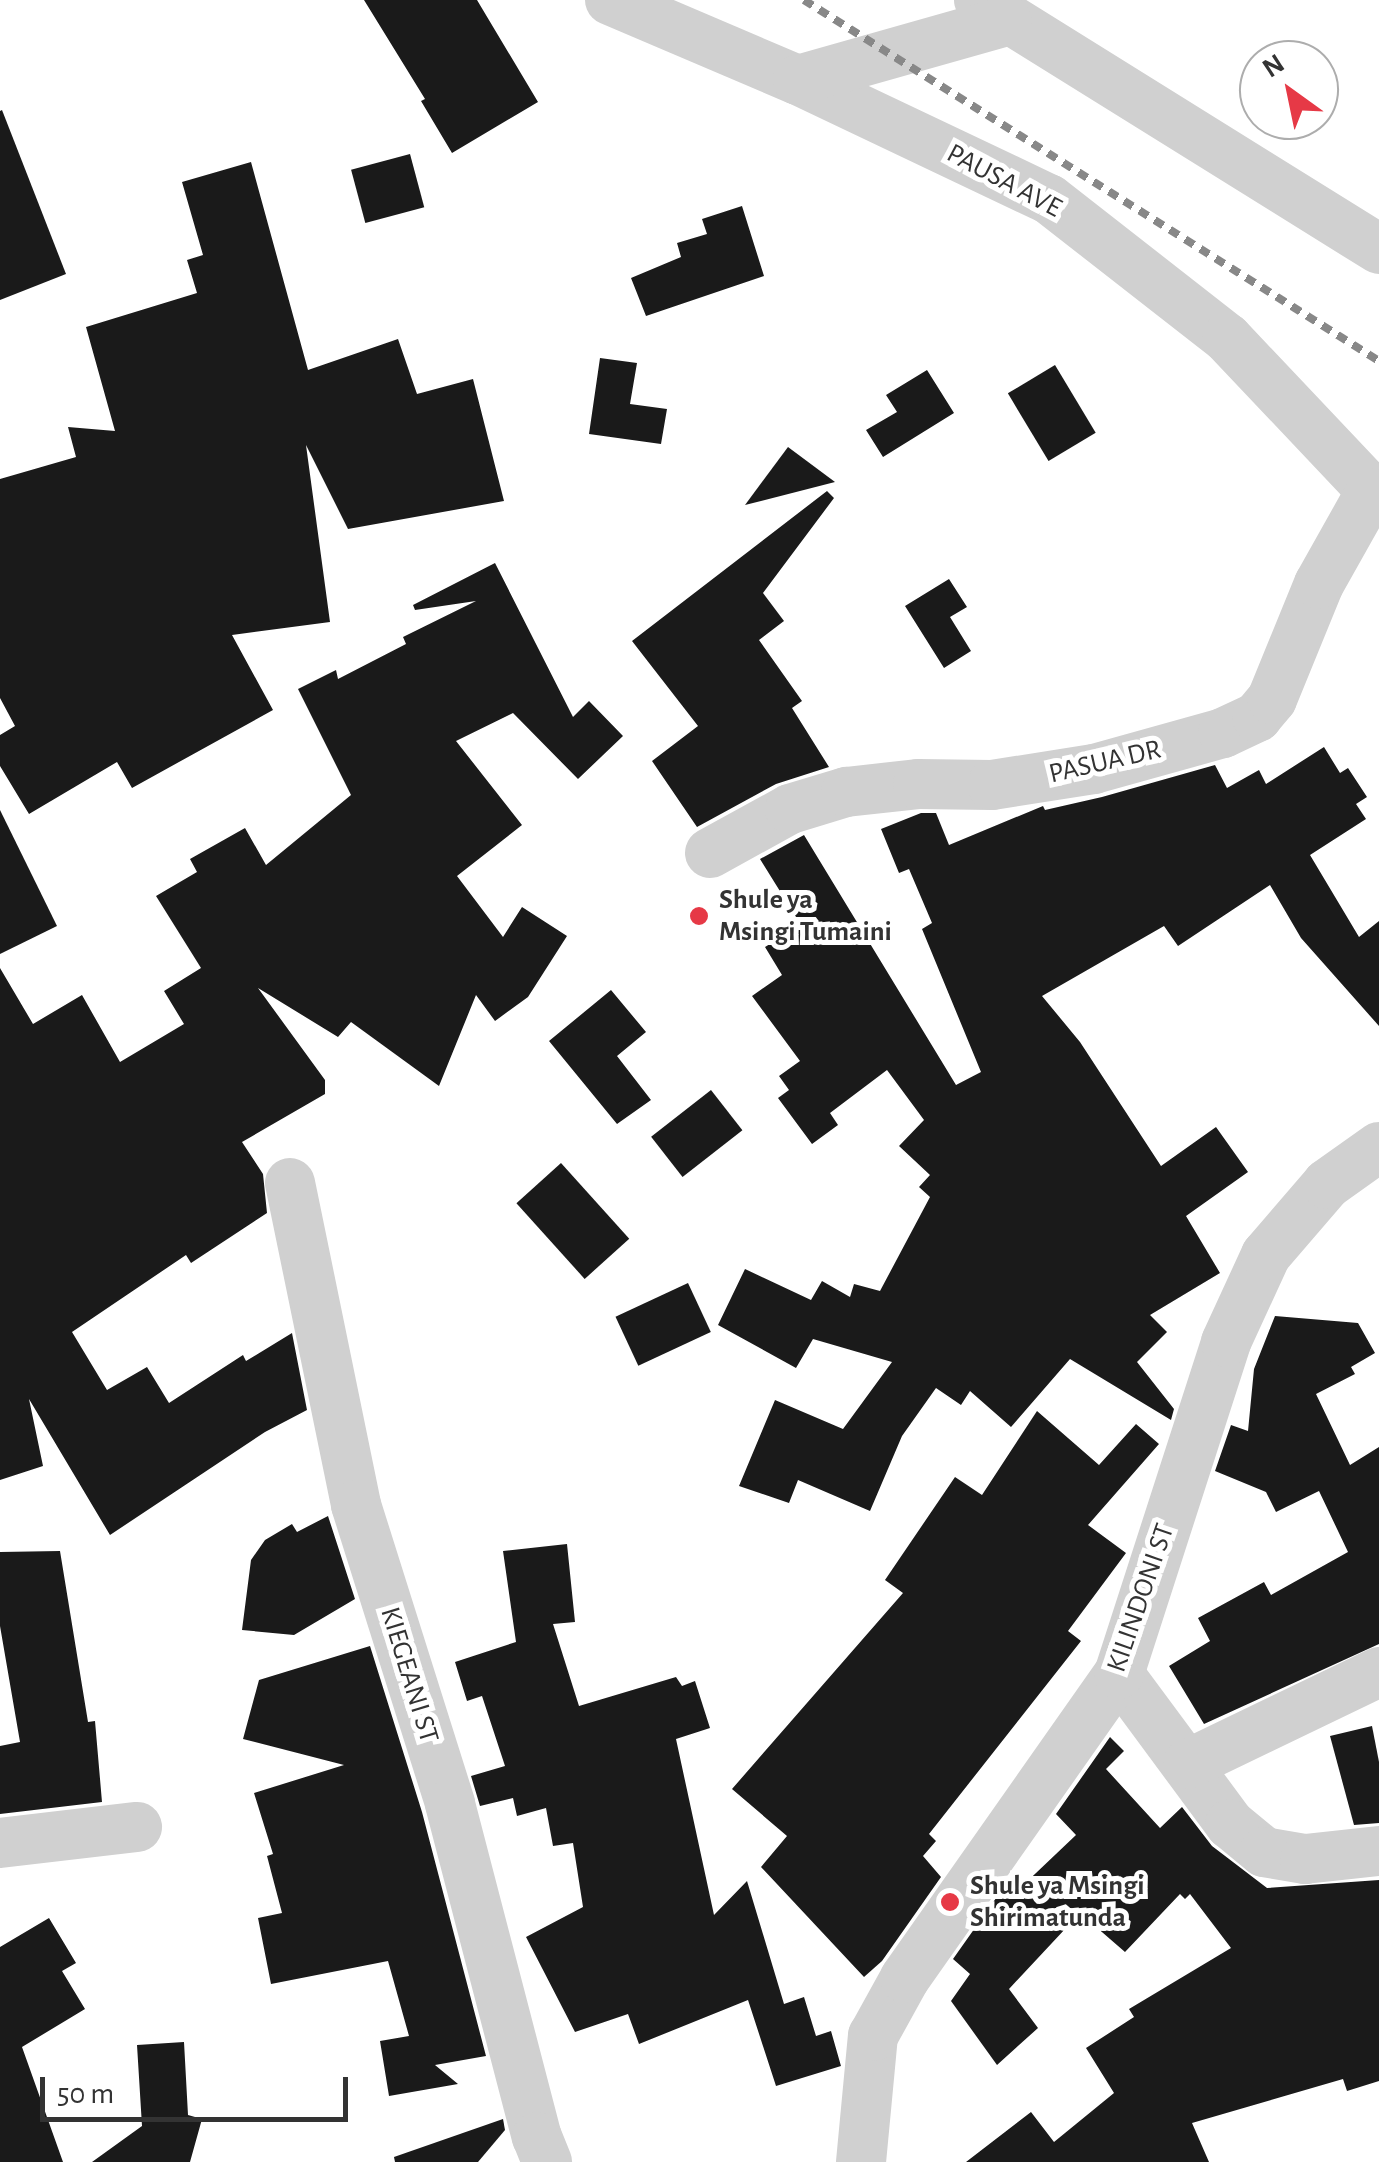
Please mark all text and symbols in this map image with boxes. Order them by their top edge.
north arrow [1239,40,1339,140]
text: N [1258,49,1290,84]
street label: PAUSA AVE [941,137,1067,225]
street label: PASUA DR [1046,733,1164,791]
place label: Shule ya Msingi Tumaini [719,883,892,949]
marker: Shule ya Msingi Tumaini [688,905,710,927]
street label: KILINDONI ST [1100,1519,1182,1677]
street label: KIEGEANI ST [372,1603,446,1747]
place label: Shule ya Msingi Shirimatunda [970,1869,1144,1935]
marker: Shule ya Msingi Shirimatunda [939,1891,961,1913]
scale bar [45,2057,352,2119]
text: 50 m [57,2079,114,2109]

